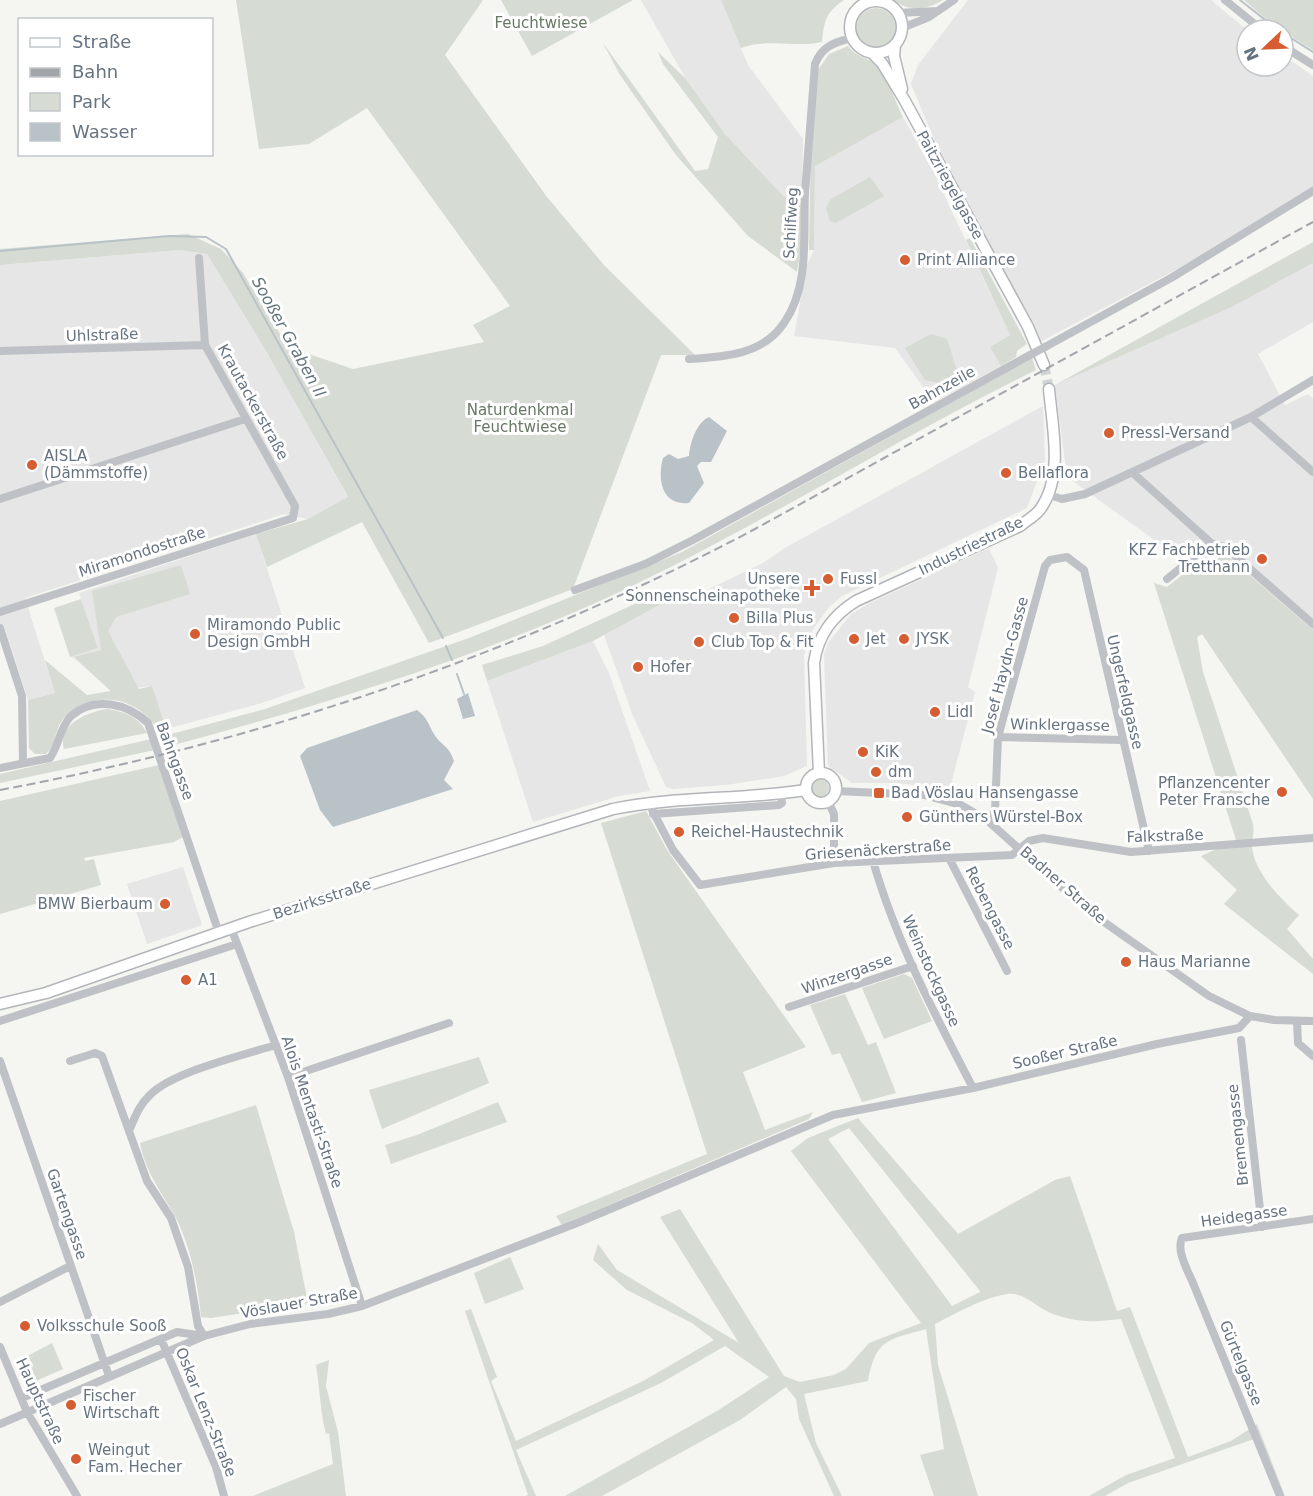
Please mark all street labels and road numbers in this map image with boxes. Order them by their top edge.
street label: Paitzriegelgasse [913,127,987,243]
street label: Schilfweg [780,187,802,259]
street label: Uhlstraße [66,325,138,345]
street label: Krautackerstraße [214,341,292,463]
street label: Bahnzeile [906,362,978,414]
street label: Industriestraße [916,513,1026,579]
street label: Miramondostraße [76,523,208,581]
street label: Josef Haydn-Gasse [978,595,1032,736]
street label: Ungerfeldgasse [1103,633,1147,751]
street label: Winklergasse [1010,715,1110,735]
street label: Bahngasse [153,719,197,803]
street label: Falkstraße [1126,826,1204,846]
street label: Griesenäckerstraße [804,836,952,864]
street label: Badner Straße [1016,843,1110,927]
street label: Rebengasse [961,863,1019,953]
street label: Bezirksstraße [271,875,373,923]
street label: Weinstockgasse [898,912,964,1030]
street label: Winzergasse [799,950,895,998]
street label: Sooßer Straße [1011,1031,1119,1073]
street label: Alois Mentasti-Straße [277,1034,347,1190]
street label: Bremengasse [1224,1083,1252,1187]
street label: Gartengasse [43,1166,91,1262]
street label: Heidegasse [1200,1201,1288,1231]
street label: Vöslauer Straße [239,1284,359,1322]
street label: Gürtelgasse [1216,1318,1266,1408]
street label: Oskar Lenz-Straße [172,1345,240,1479]
street label: Hauptstraße [12,1355,68,1447]

